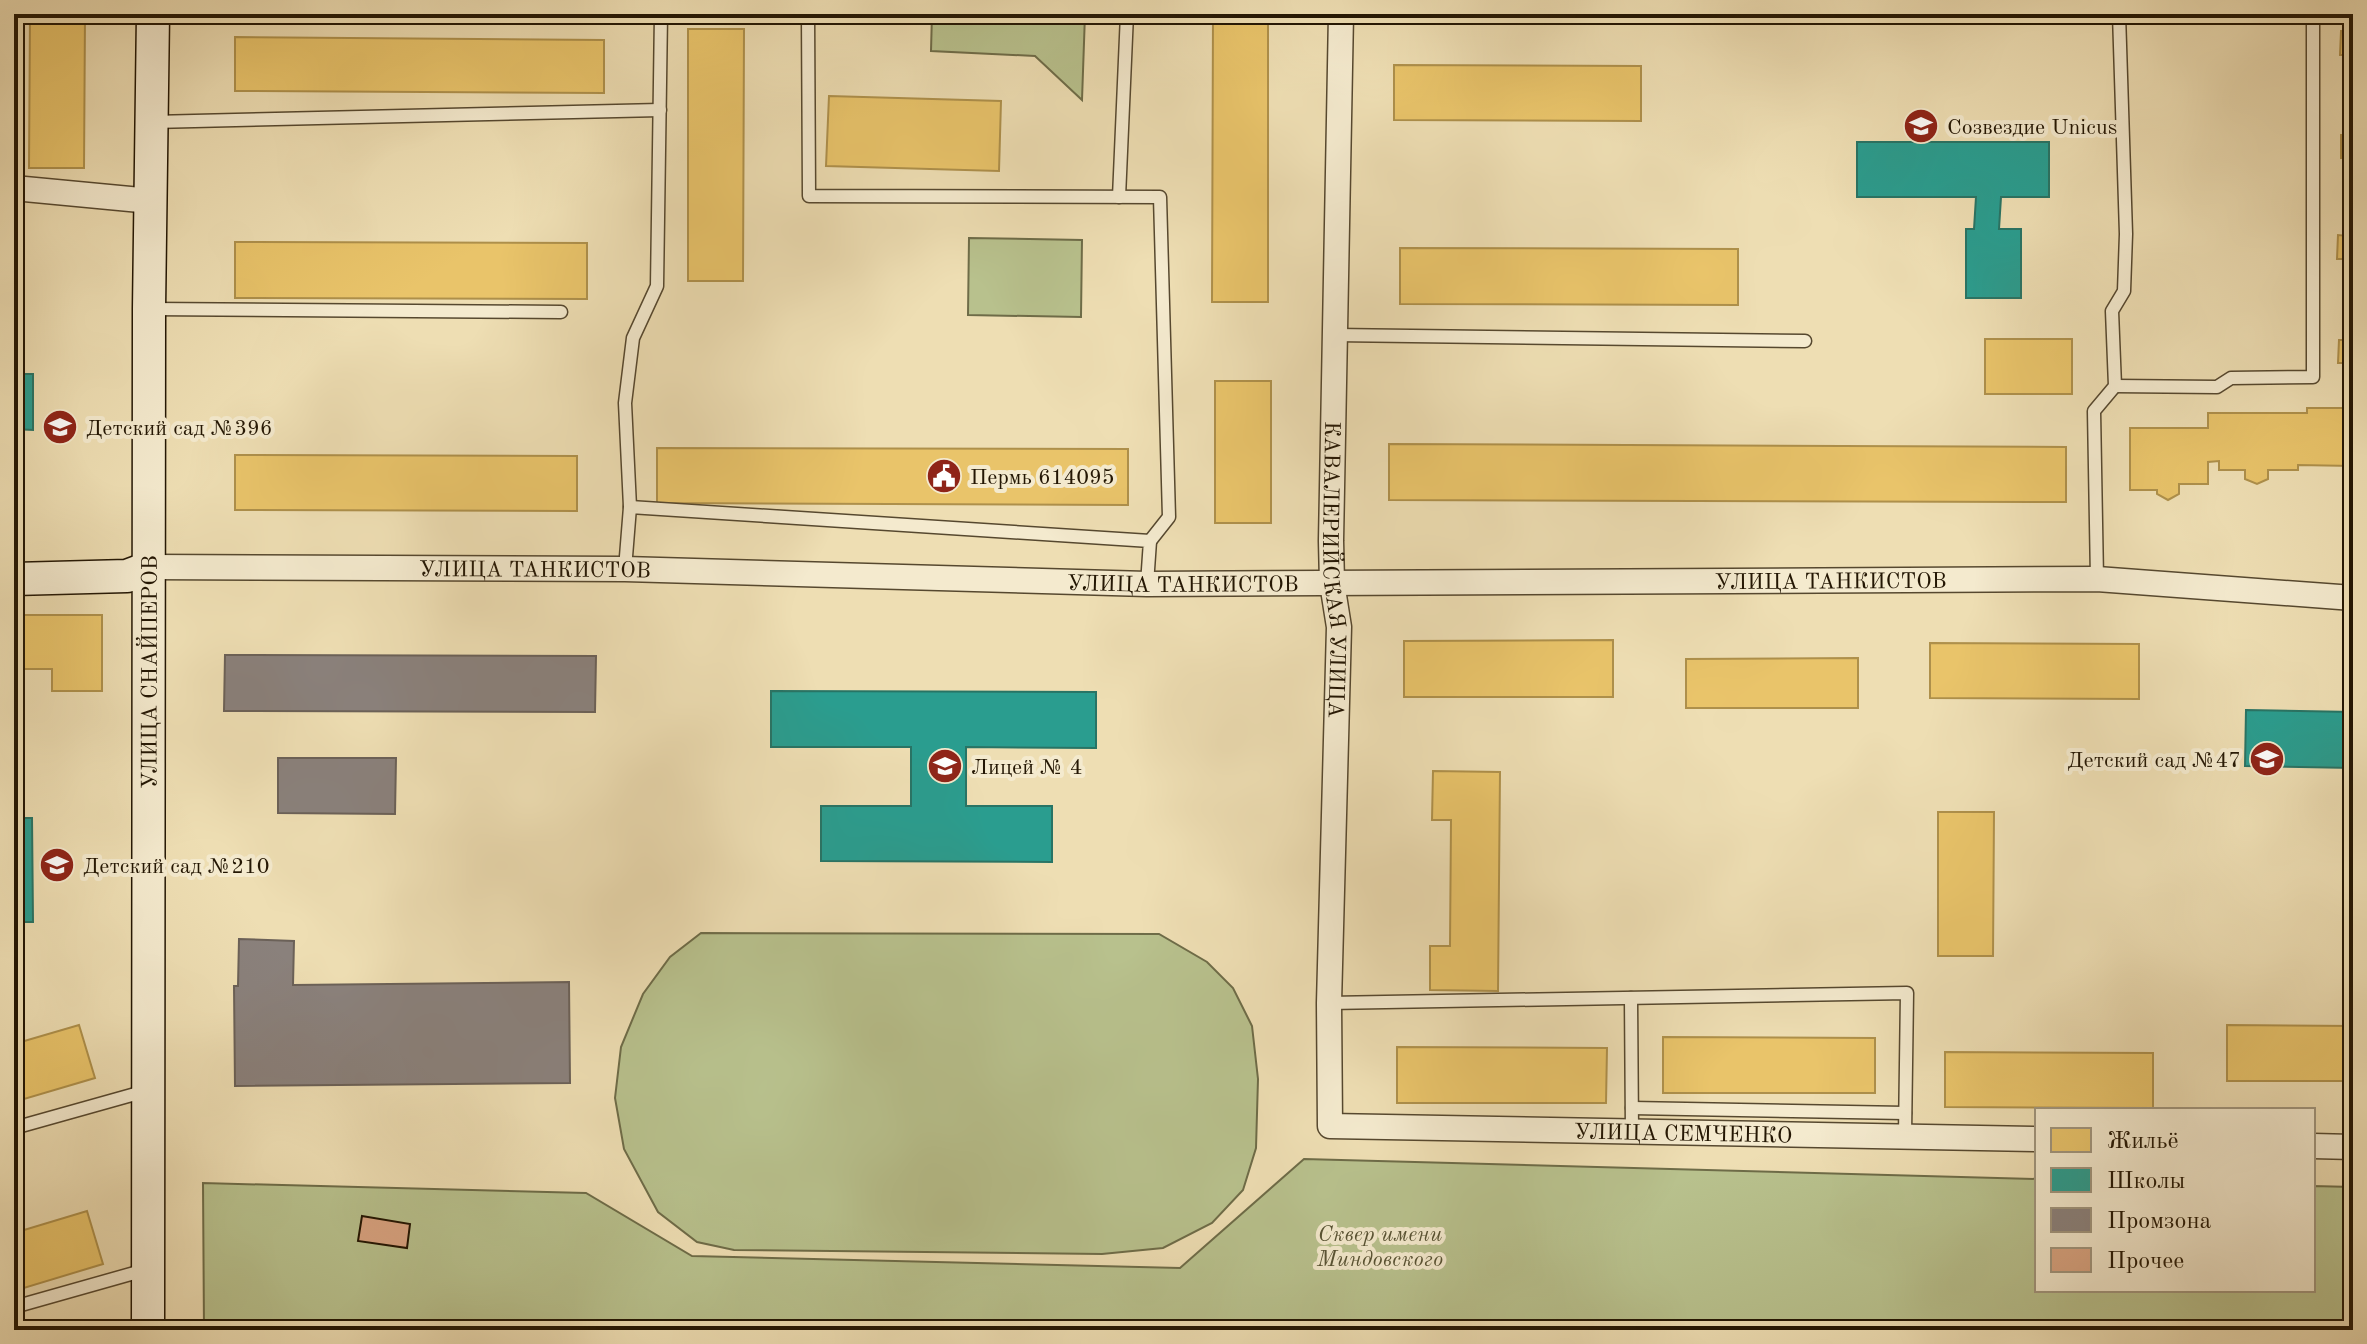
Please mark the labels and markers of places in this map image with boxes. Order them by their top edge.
school or university icon: Созвездие Unicus [1902,107,1940,145]
place label: Созвездие Unicus [1947,117,2117,139]
school or university icon: Детский сад №396 [41,408,79,446]
place label: Детский сад №396 [86,418,272,440]
public building icon: Пермь 614095 [925,457,963,495]
place label: Пермь 614095 [970,467,1115,489]
school or university icon: Детский сад №47 [2248,740,2286,778]
school or university icon: Лицей № 4 [926,747,964,785]
place label: Детский сад №47 [2067,750,2241,772]
place label: Лицей № 4 [971,757,1083,779]
school or university icon: Детский сад №210 [38,846,76,884]
place label: Детский сад №210 [83,856,269,878]

